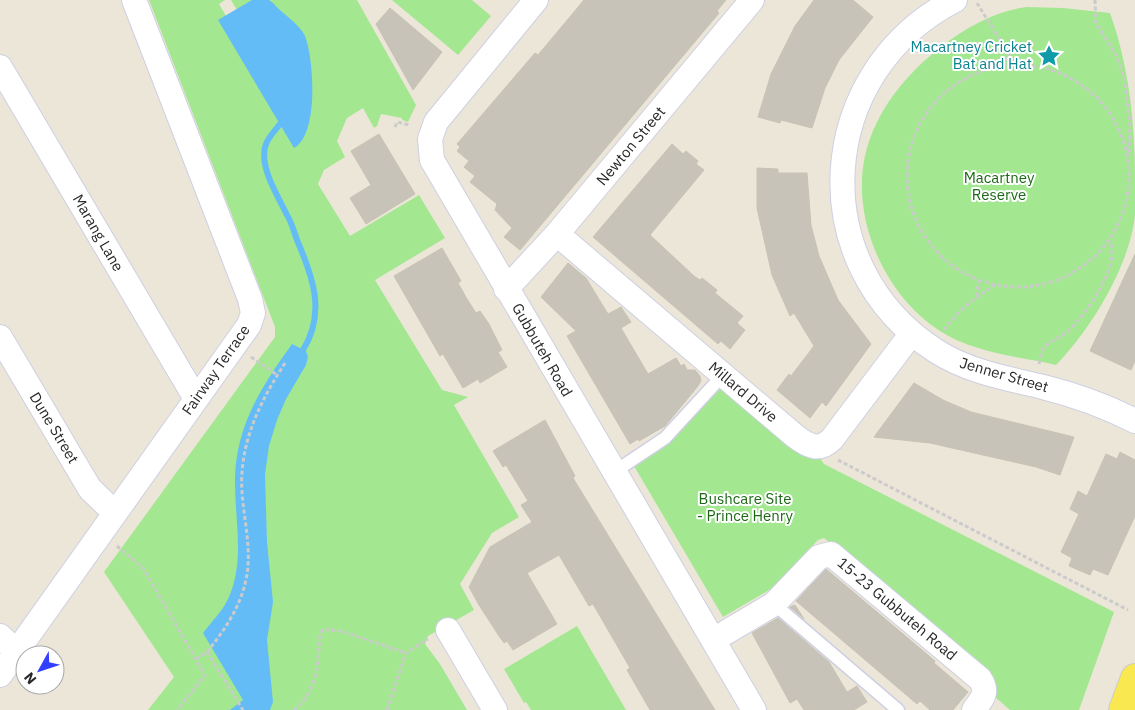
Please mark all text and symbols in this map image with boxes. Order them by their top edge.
place label: Macartney Cricket Bat and Hat [910,37,1032,73]
place icon: Macartney Cricket Bat and Hat [1036,43,1062,69]
street label: Newton Street [592,102,669,189]
park label: Macartney Reserve [964,168,1035,204]
street label: Marang Lane [69,191,128,275]
street label: Gubbuteh Road [508,300,577,400]
street label: Fairway Terrace [177,321,254,419]
street label: Jenner Street [958,353,1051,396]
street label: Millard Drive [705,357,782,426]
street label: Dune Street [26,389,83,467]
park label: Bushcare Site - Prince Henry [697,489,793,525]
street label: 15-23 Gubbuteh Road [834,553,961,664]
north arrow [15,645,65,695]
text: N [20,669,40,688]

